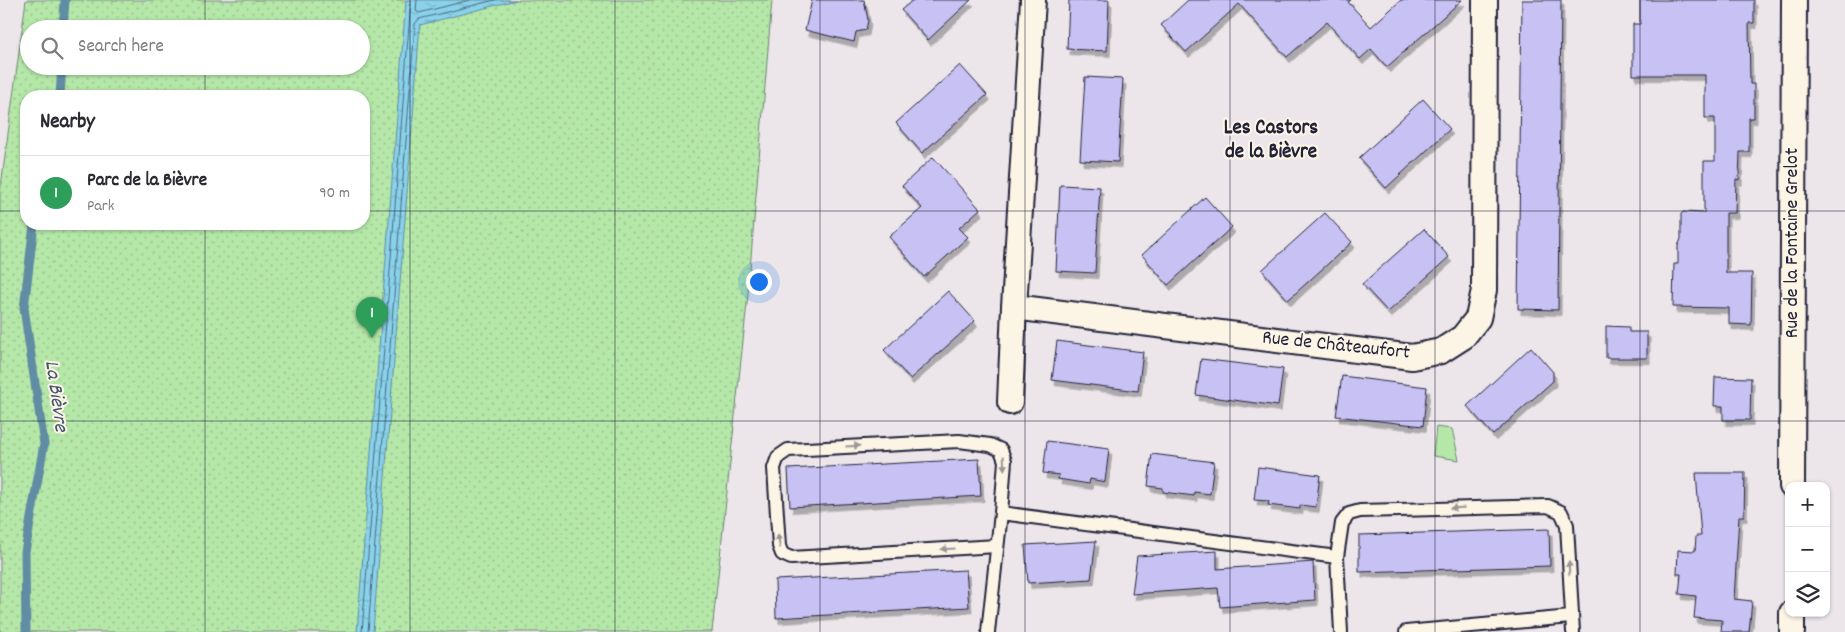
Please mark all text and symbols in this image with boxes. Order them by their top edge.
search box [20,20,370,75]
icon: search [38,34,66,62]
text: Search here [78,34,164,61]
text: Nearby [40,108,95,138]
district label: Les Castors de la Bièvre [1224,114,1318,168]
street label: Rue de la Fontaine Grelot [1779,148,1807,338]
text: Parc de la Bièvre [87,168,207,195]
text: 1 [54,182,58,205]
text: 90 m [319,182,350,205]
text: Park [87,195,114,218]
your location [746,269,772,295]
pin: 1 [356,297,388,338]
street label: Rue de Châteaufort [1261,324,1411,368]
water label: La Bièvre [35,358,75,435]
one-way arrow [846,442,862,450]
one-way arrow [1000,455,1008,471]
map controls [1785,482,1830,617]
button: + [1785,482,1830,527]
one-way arrow [1449,505,1465,513]
button: − [1785,527,1830,572]
one-way arrow [775,532,783,548]
one-way arrow [940,545,956,553]
one-way arrow [1564,560,1572,576]
button: layers [1785,572,1830,617]

